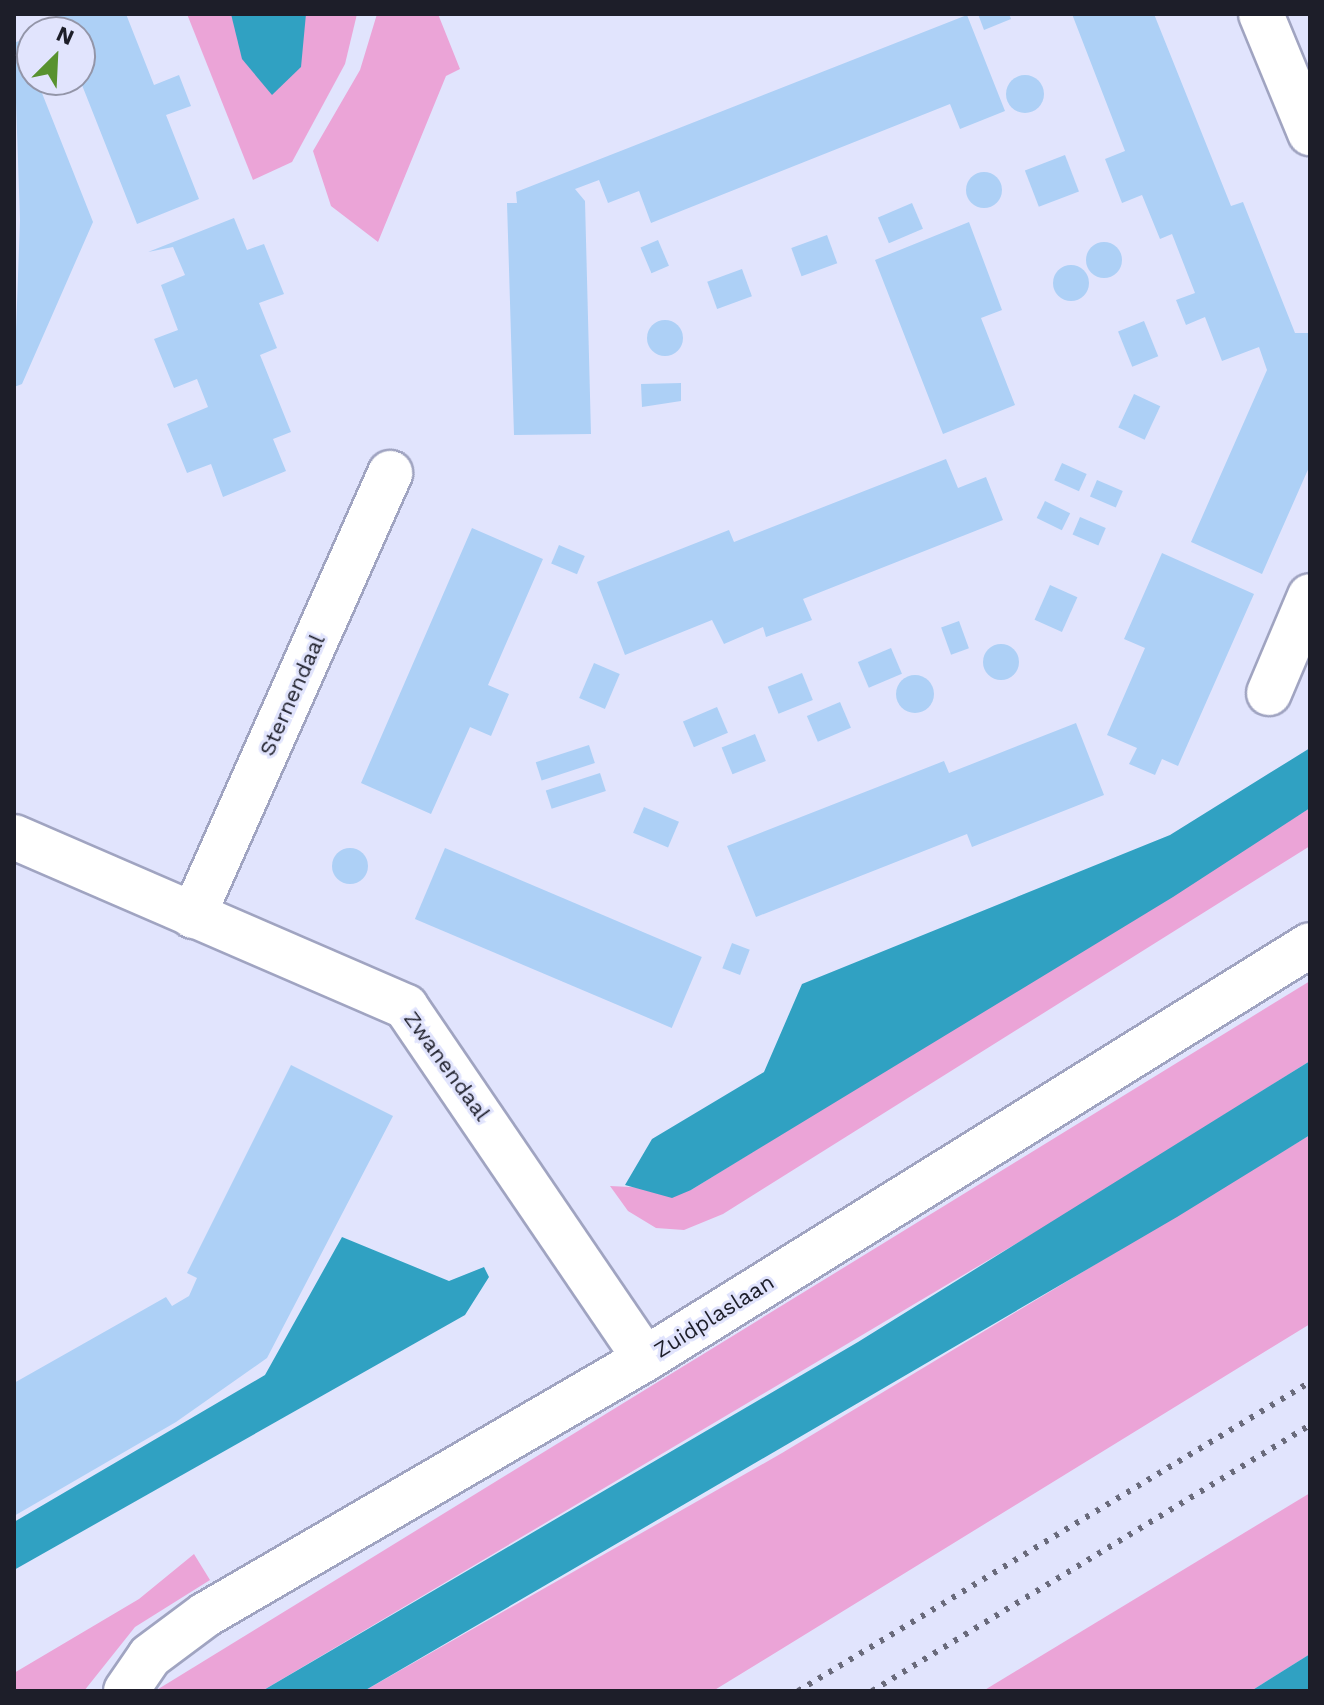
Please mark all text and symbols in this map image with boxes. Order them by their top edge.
north arrow [16,16,96,96]
text: N [53,21,78,50]
street label: Sternendaal [253,630,331,760]
street label: Zwanendaal [398,1006,496,1126]
street label: Zuidplaslaan [649,1269,779,1363]

